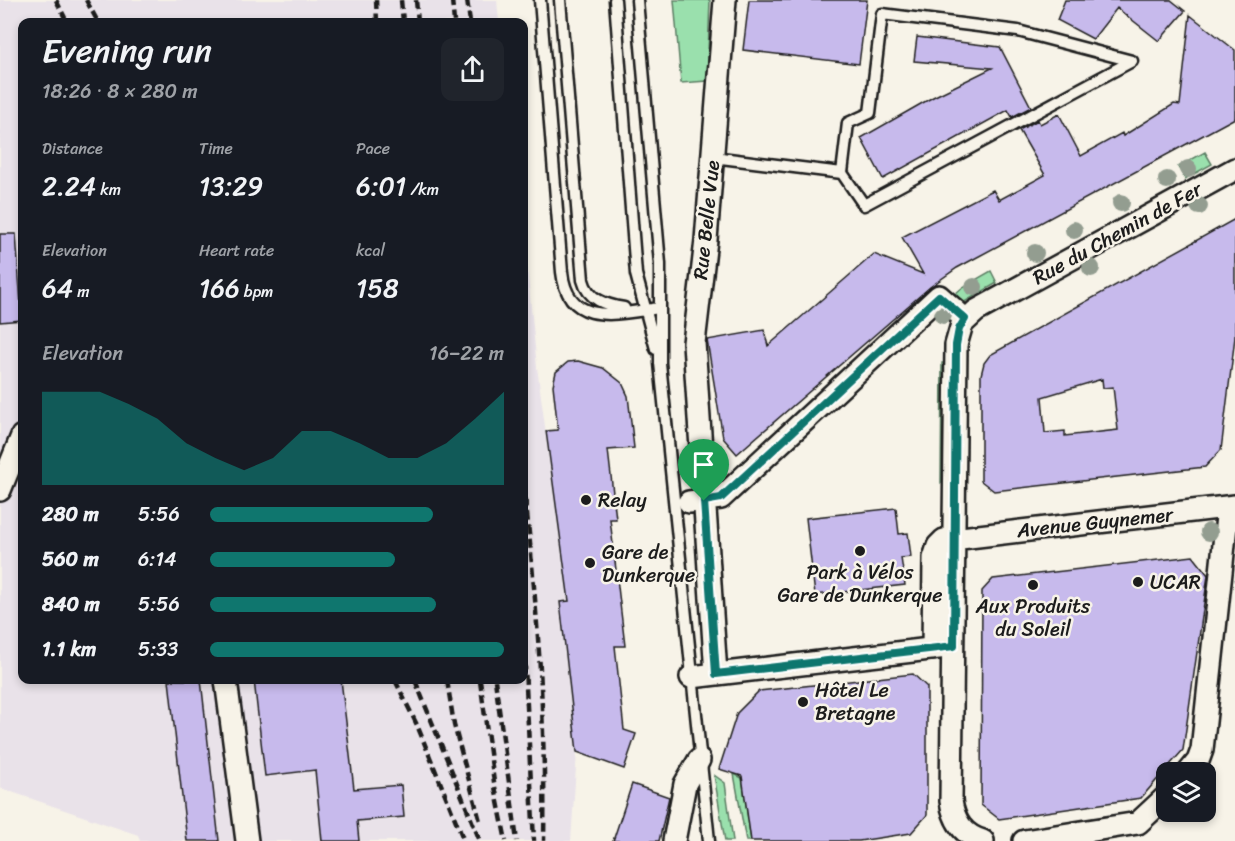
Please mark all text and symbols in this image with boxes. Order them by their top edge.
text: Evening run [42,22,212,80]
button: share [441,38,504,101]
text: 18:26 · 8 × 280 m [42,74,198,109]
text: Distance [42,134,103,163]
text: Time [199,134,233,163]
text: Pace [356,134,390,163]
street label: Rue Belle Vue [683,158,730,282]
text: 2.24 [42,163,96,209]
text: 13:29 [199,163,263,209]
text: 6:01 [356,163,406,209]
street label: Rue du Chemin de Fer [1026,172,1209,295]
text: km [96,175,121,204]
text: /km [406,175,439,204]
text: Elevation [42,236,107,265]
text: Heart rate [199,236,274,265]
text: kcal [356,236,385,265]
text: 64 [42,265,73,311]
text: 166 [199,265,240,311]
text: 158 [356,265,399,311]
text: m [73,277,89,306]
text: bpm [240,277,273,306]
text: Elevation [42,336,123,371]
text: 16–22 m [429,336,504,371]
pin [678,439,729,501]
icon: arrive [687,448,720,481]
place label: Relay [598,483,647,518]
marker: Relay [579,493,593,507]
text: 280 m [42,497,99,532]
text: 5:56 [138,497,180,532]
street label: Avenue Guynemer [1014,497,1176,548]
place label: Gare de Dunkerque [602,535,695,593]
text: 560 m [42,542,99,577]
text: 6:14 [138,542,176,577]
marker: Park à Vélos Gare de Dunkerque [853,544,867,558]
place label: Park à Vélos Gare de Dunkerque [778,555,942,613]
marker: Gare de Dunkerque [583,556,597,570]
place label: UCAR [1150,565,1201,600]
marker: UCAR [1131,575,1145,589]
marker: Aux Produits du Soleil [1026,578,1040,592]
text: 840 m [42,587,100,622]
text: 5:56 [138,587,180,622]
place label: Aux Produits du Soleil [975,589,1091,647]
text: 1.1 km [42,632,96,667]
text: 5:33 [138,632,178,667]
place label: Hôtel Le Bretagne [815,673,896,731]
marker: Hôtel Le Bretagne [796,695,810,709]
map controls [1156,762,1216,822]
button: layers [1156,762,1216,822]

